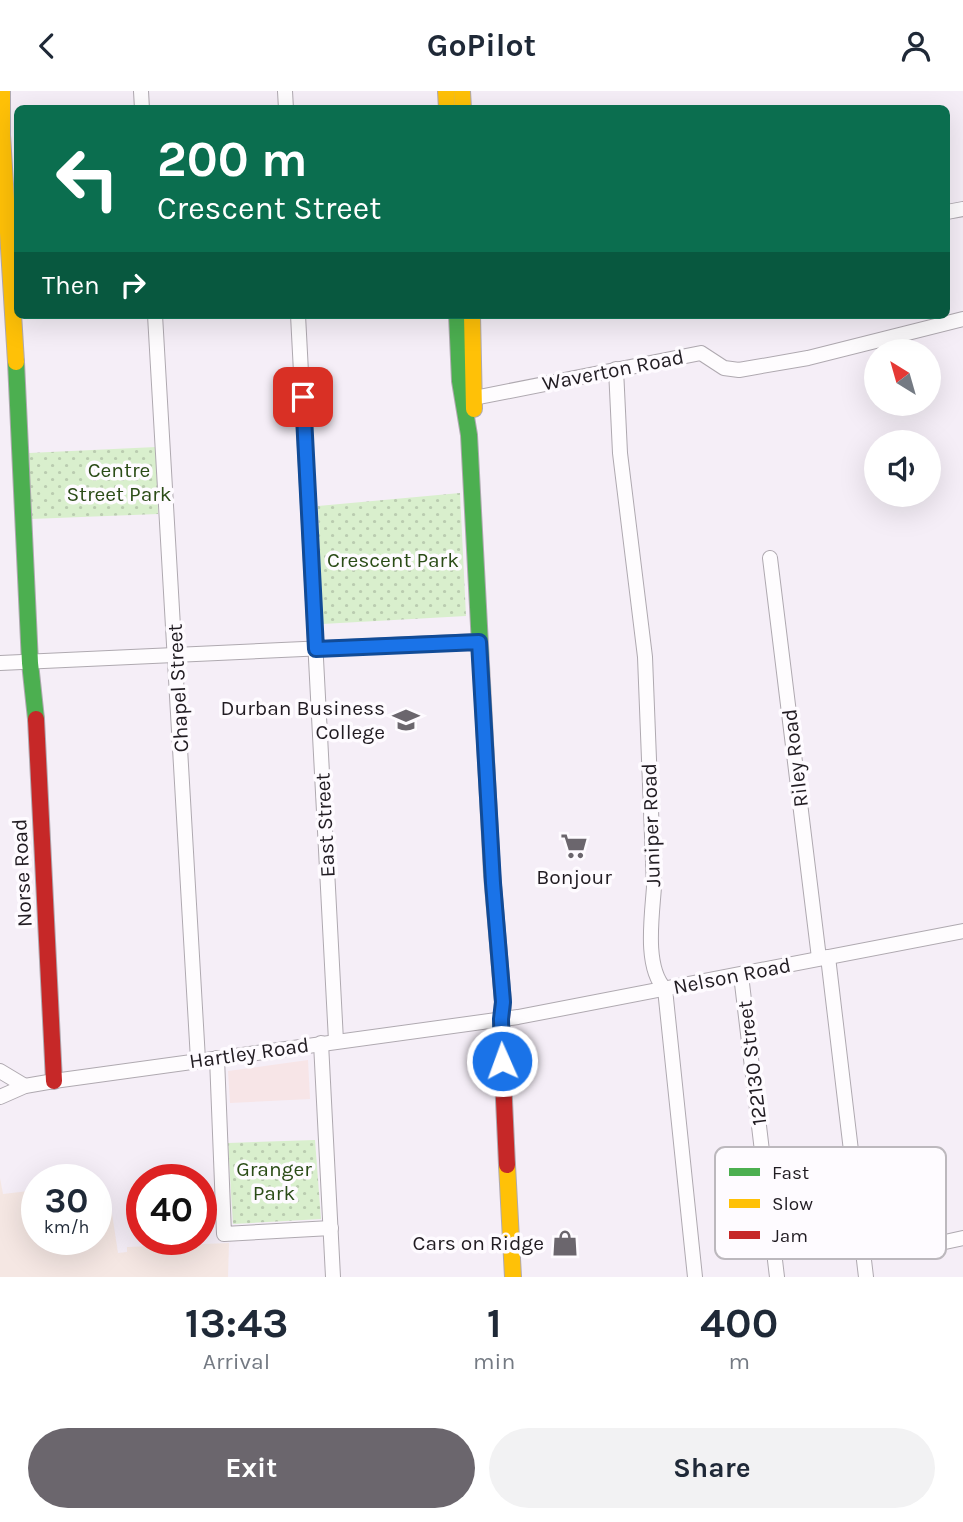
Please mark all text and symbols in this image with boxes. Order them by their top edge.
icon: back [28,27,66,65]
text: GoPilot [427,27,536,64]
icon: person [897,27,935,65]
text: 200 m [157,131,308,188]
icon: left [42,133,133,224]
text: Crescent Street [157,190,381,227]
icon: right [114,266,152,304]
text: Then [42,270,100,301]
north arrow [864,339,942,417]
map controls [864,339,941,507]
street label: Waverton Road [540,344,686,396]
pin [273,367,333,427]
icon: arrive [284,378,322,416]
button: sound [864,430,941,507]
park label: Centre Street Park [66,458,172,506]
park label: Crescent Park [327,548,459,572]
street label: Chapel Street [163,623,193,753]
place label: Durban Business College [221,696,385,744]
school or university icon: Durban Business College [391,705,421,735]
street label: Riley Road [777,707,813,809]
street label: Juniper Road [637,763,665,887]
street label: East Street [310,772,340,878]
street label: Norse Road [7,818,37,928]
supermarket icon: Bonjour [559,831,589,861]
place label: Bonjour [536,865,612,889]
street label: Nelson Road [671,953,793,999]
street label: 122130 Street [732,999,772,1127]
position arrow [465,1024,539,1098]
street label: Hartley Road [187,1033,311,1073]
legend [715,1147,946,1259]
park label: Granger Park [236,1157,312,1205]
text: Fast [772,1162,809,1184]
speed limit sign: 40 [126,1164,217,1255]
text: 30 [45,1180,88,1221]
text: Slow [772,1193,813,1215]
text: km/h [44,1216,89,1238]
text: Jam [772,1225,808,1247]
shop icon: Cars on Ridge [550,1228,580,1258]
place label: Cars on Ridge [413,1231,544,1255]
text: 13:43 [185,1298,288,1348]
text: 1 [487,1298,502,1348]
text: 400 [700,1298,778,1348]
text: Arrival [203,1348,270,1375]
text: min [473,1348,515,1375]
text: m [728,1348,750,1375]
button: Exit [28,1428,475,1508]
button: Share [489,1428,935,1508]

